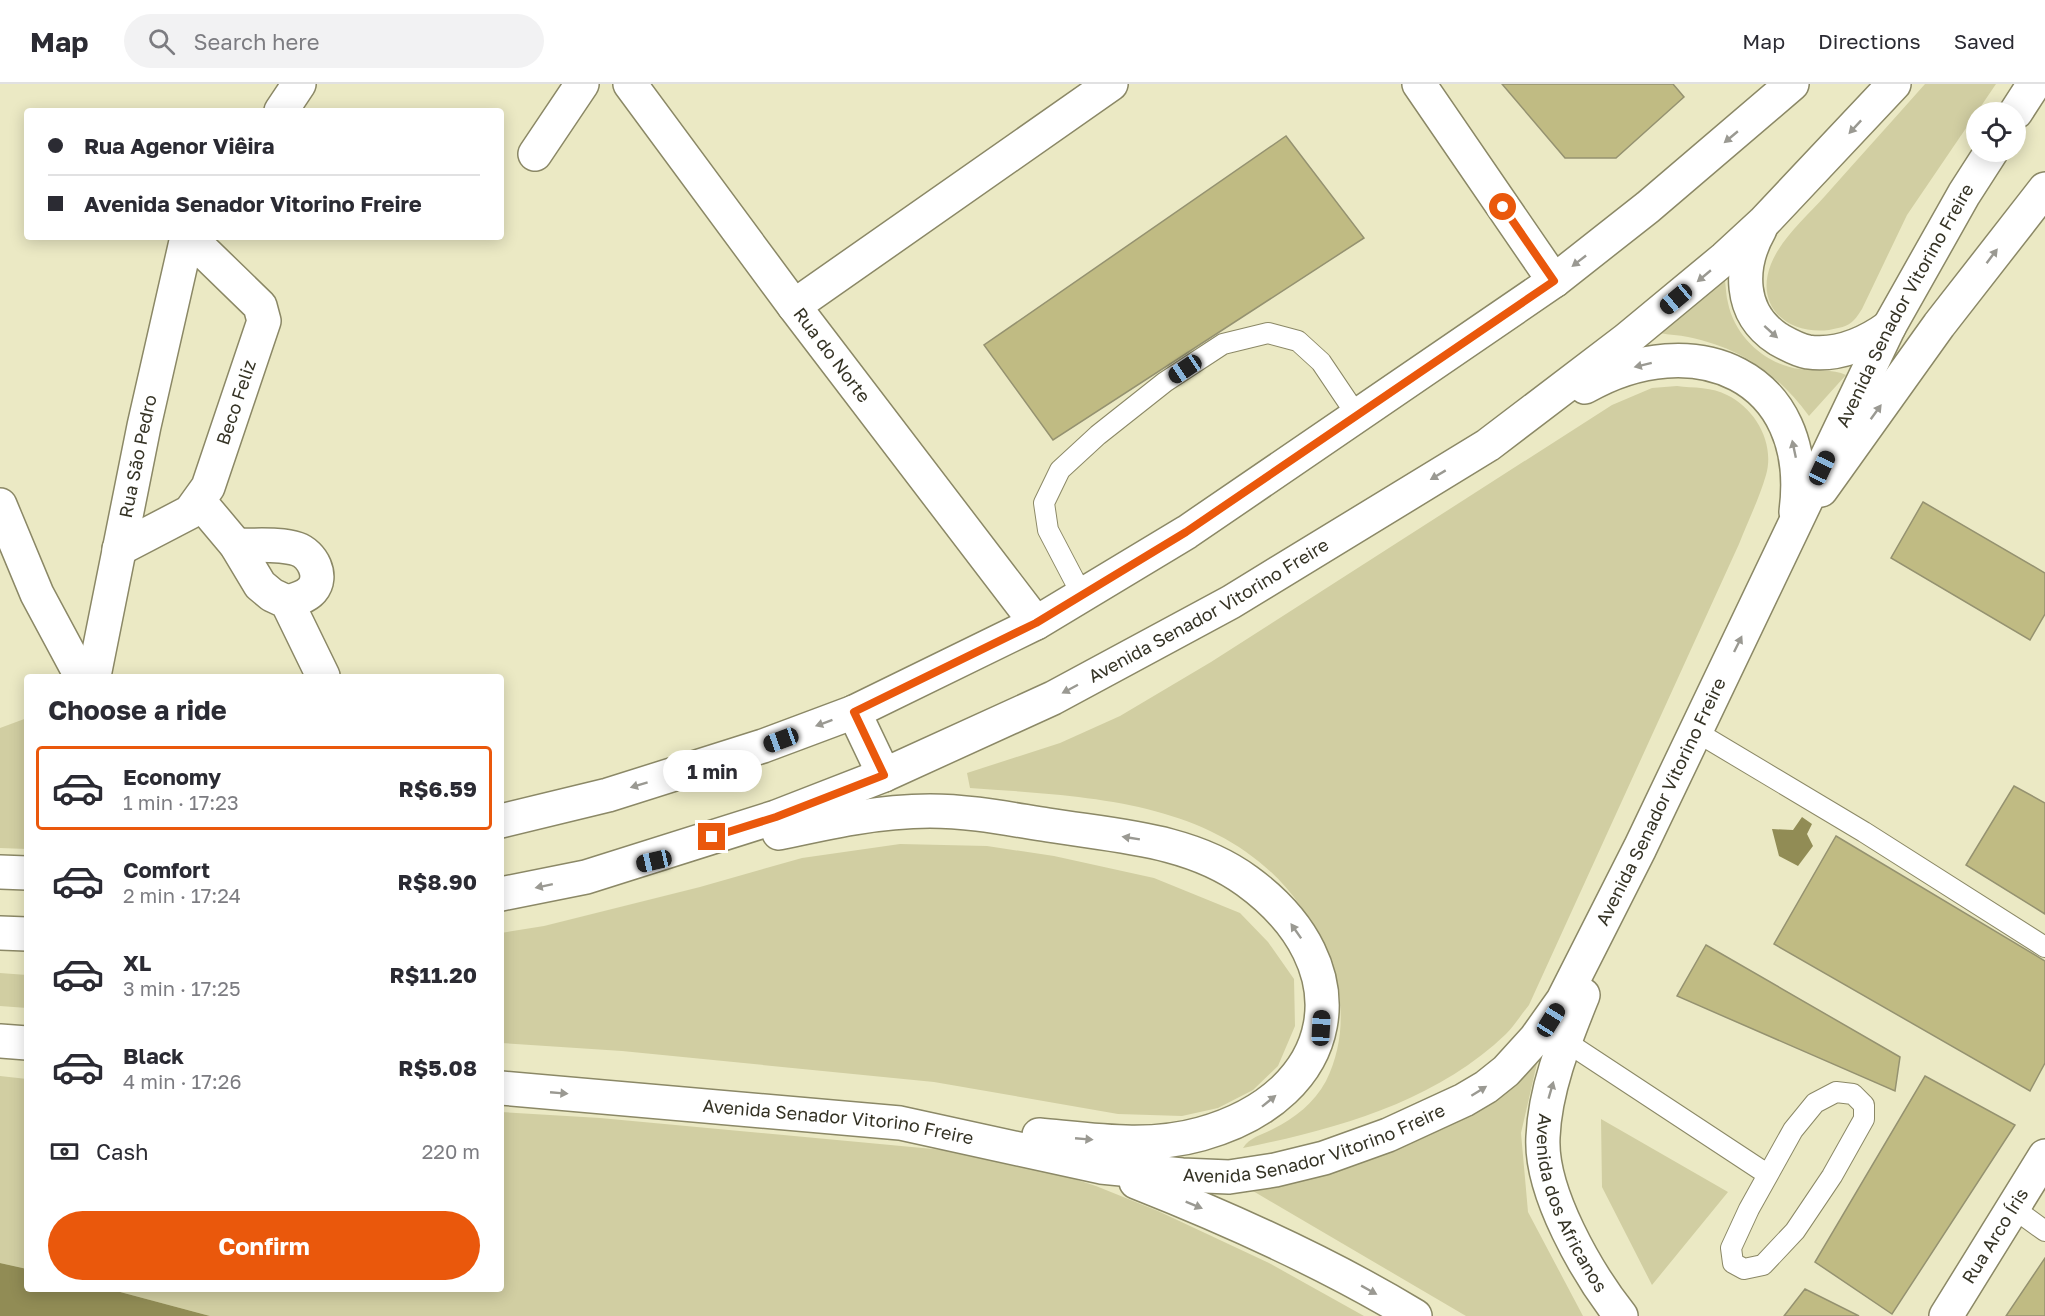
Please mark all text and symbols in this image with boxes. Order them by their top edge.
search box [124,14,544,68]
text: Map [30,25,88,58]
icon: search [145,25,178,58]
text: Search here [193,28,319,55]
text: Map [1742,28,1785,54]
text: Directions [1818,28,1921,54]
text: Saved [1954,28,2015,54]
map controls [1966,102,2026,162]
button: locate [1966,102,2026,162]
one-way arrow [1848,120,1862,135]
one-way arrow [1723,131,1738,143]
text: Rua Agenor Viêira [84,132,274,159]
street label: Avenida Senador Vitorino Freire [1831,179,1978,431]
text: Avenida Senador Vitorino Freire [84,190,422,217]
route start [1489,193,1516,220]
one-way arrow [1986,248,1998,263]
one-way arrow [1572,254,1587,266]
one-way arrow [1696,269,1712,282]
car [1656,281,1696,317]
street label: Rua do Norte [789,303,876,406]
one-way arrow [1763,325,1778,338]
car [1165,351,1205,387]
street label: Beco Feliz [211,357,260,448]
one-way arrow [1634,361,1652,371]
street label: Rua São Pedro [114,392,161,520]
one-way arrow [1870,405,1882,420]
one-way arrow [1789,440,1798,459]
car [1806,448,1838,488]
one-way arrow [1430,470,1446,481]
street label: Avenida Senador Vitorino Freire [1084,533,1332,687]
one-way arrow [1733,635,1742,652]
street label: Avenida Senador Vitorino Freire [1591,674,1730,929]
one-way arrow [1061,684,1078,694]
text: Choose a ride [48,694,227,726]
one-way arrow [815,719,833,729]
car [761,725,801,755]
callout: 1 min [662,750,762,792]
text: 1 min [687,759,738,783]
icon: car [51,761,105,815]
text: Economy [123,763,221,790]
text: R$6.59 [399,775,477,802]
one-way arrow [630,781,648,790]
text: 1 min · 17:23 [123,790,239,814]
route end [698,823,725,850]
one-way arrow [1122,833,1141,842]
car [634,848,674,874]
icon: car [51,854,105,908]
text: Comfort [123,856,210,883]
text: R$8.90 [398,868,477,895]
one-way arrow [534,882,553,891]
text: 2 min · 17:24 [123,883,241,907]
one-way arrow [1290,923,1302,939]
icon: car [51,947,105,1001]
text: XL [123,949,151,976]
text: R$11.20 [390,961,477,988]
text: 3 min · 17:25 [123,976,241,1000]
car [1534,1000,1568,1040]
car [1311,1010,1331,1046]
icon: car [51,1040,105,1094]
text: Black [123,1042,184,1069]
text: R$5.08 [398,1054,477,1081]
text: 4 min · 17:26 [123,1069,242,1093]
one-way arrow [1547,1080,1556,1098]
one-way arrow [1471,1086,1487,1097]
one-way arrow [550,1088,569,1098]
street label: Avenida Senador Vitorino Freire [702,1094,976,1149]
one-way arrow [1262,1096,1277,1108]
street label: Avenida Senador Vitorino Freire [1182,1098,1448,1187]
street label: Avenida dos Africanos [1533,1112,1613,1296]
icon: cash [48,1135,81,1168]
one-way arrow [1074,1135,1093,1144]
text: Cash [96,1138,149,1165]
text: 220 m [422,1139,480,1163]
street label: Rua Arco Íris [1957,1184,2033,1287]
one-way arrow [1185,1201,1203,1210]
button: Confirm [48,1211,480,1280]
one-way arrow [1361,1285,1378,1295]

